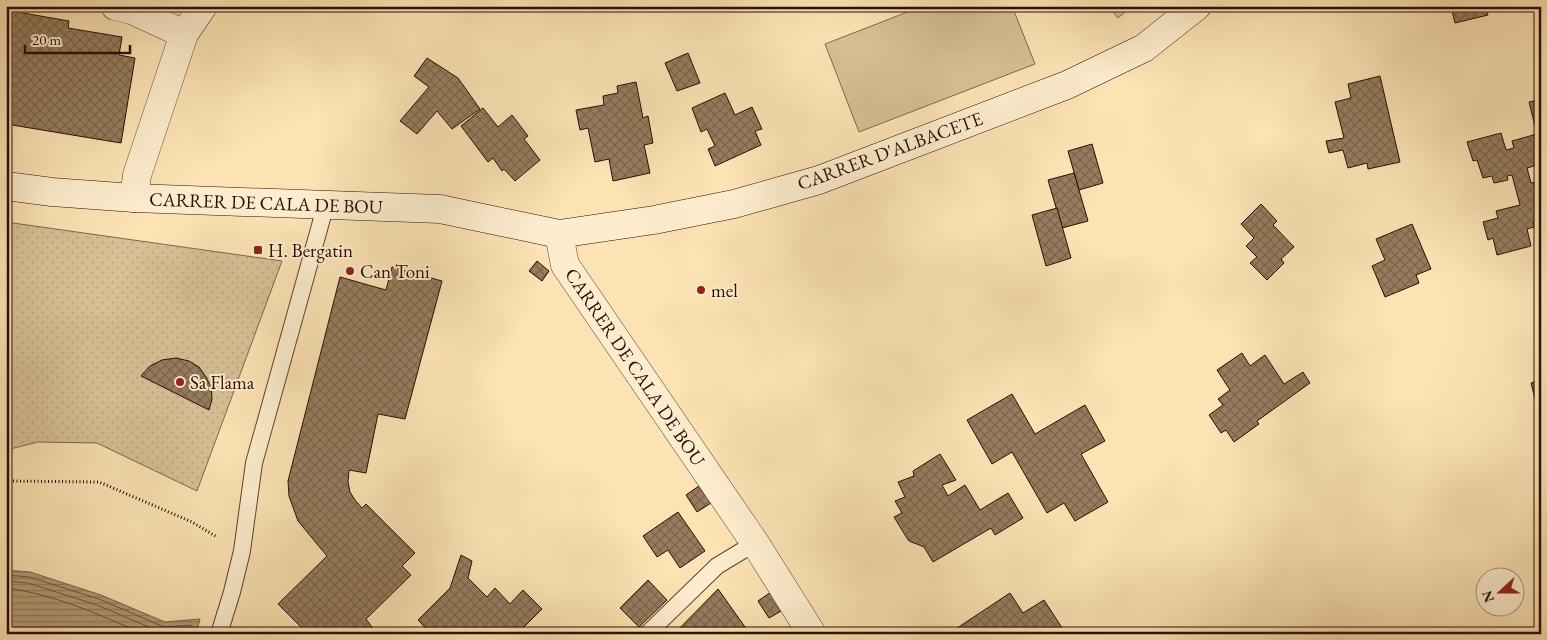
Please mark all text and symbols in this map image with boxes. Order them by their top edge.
scale bar [25,22,130,54]
text: 20 m [32,30,61,49]
street label: CARRER D'ALBACETE [794,106,986,196]
street label: CARRER DE CALA DE BOU [149,186,383,220]
place label: H. Bergatin [268,238,353,263]
marker: H. Bergatin [252,244,264,256]
place label: Can Toni [360,259,430,284]
street label: CARRER DE CALA DE BOU [559,263,711,471]
marker: Can Toni [344,265,356,277]
place label: mel [711,278,738,303]
marker: mel [695,284,707,296]
place label: Sa Flama [190,370,255,395]
marker: Sa Flama [174,376,186,388]
north arrow [1474,568,1524,618]
text: N [1477,588,1498,605]

